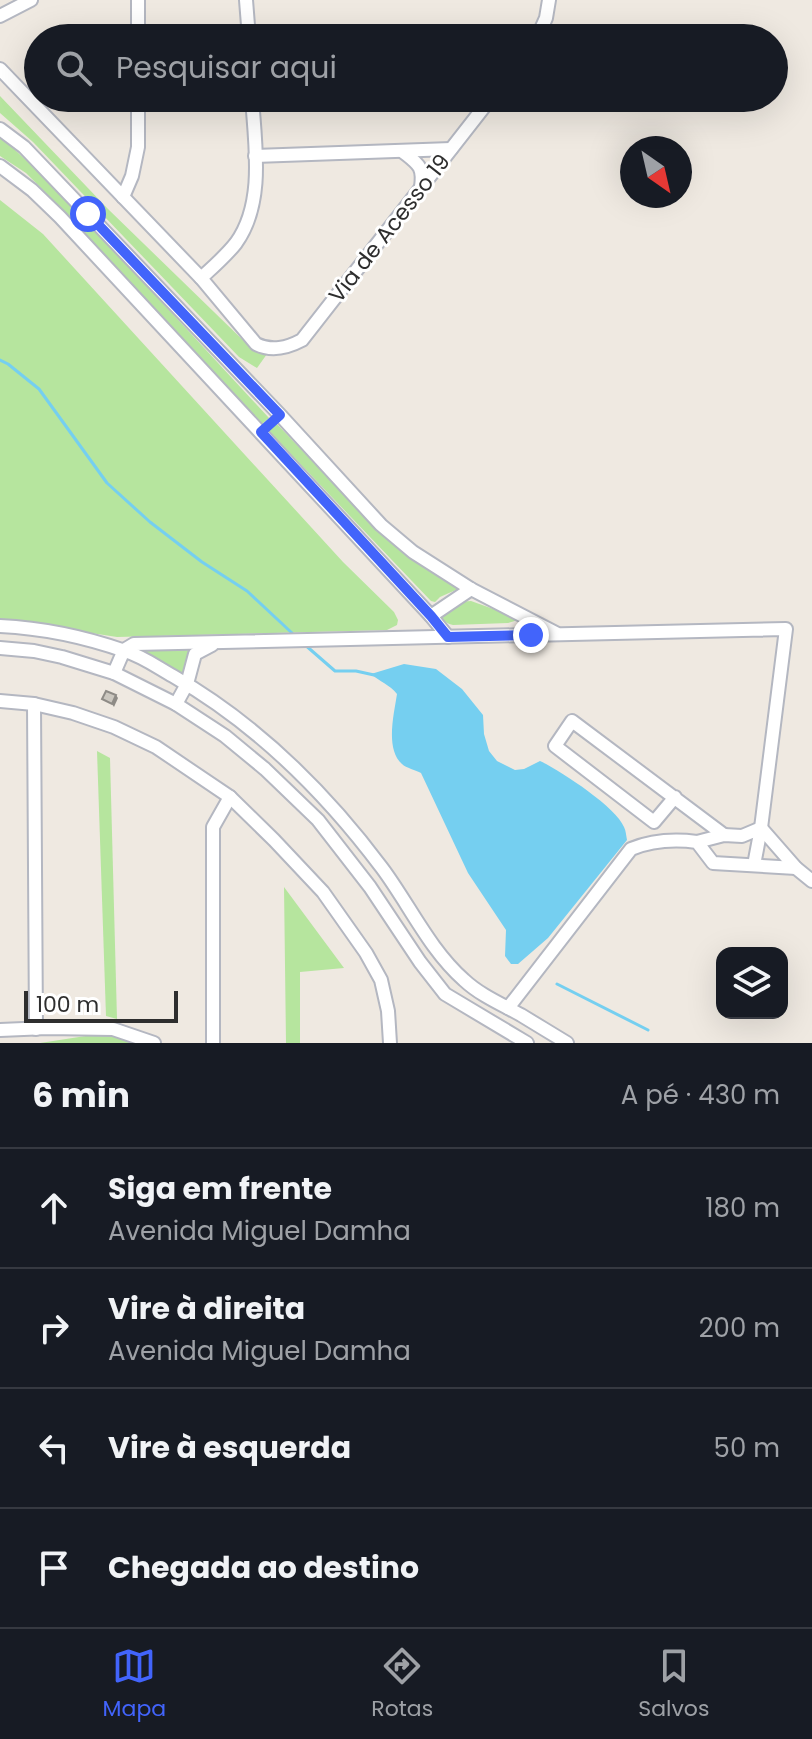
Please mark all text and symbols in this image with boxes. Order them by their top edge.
search box [24,24,788,112]
icon: search [52,46,96,90]
text: Pesquisar aqui [116,46,337,89]
north arrow [620,136,692,208]
street label: Via de Acesso 19 [321,147,457,309]
route start [70,196,106,232]
route end [513,617,549,653]
map controls [716,947,788,1019]
button: layers [716,947,788,1019]
scale bar [24,987,178,1023]
text: 100 m [36,989,99,1020]
text: 6 min [32,1071,130,1119]
text: A pé · 430 m [621,1077,780,1113]
text: Siga em frente [108,1167,332,1210]
icon: ahead [32,1186,76,1230]
text: 180 m [705,1190,780,1226]
text: Avenida Miguel Damha [108,1213,411,1249]
text: Vire à direita [108,1287,305,1330]
icon: right [32,1306,76,1350]
text: 200 m [699,1310,780,1346]
text: Avenida Miguel Damha [108,1333,411,1369]
icon: left [32,1426,76,1470]
text: Vire à esquerda [108,1426,351,1469]
text: 50 m [714,1430,780,1466]
icon: arrive [32,1546,76,1590]
text: Chegada ao destino [108,1546,419,1589]
tab: Mapa [103,1644,166,1725]
tab: Rotas [371,1644,433,1725]
tab: Salvos [638,1644,709,1725]

